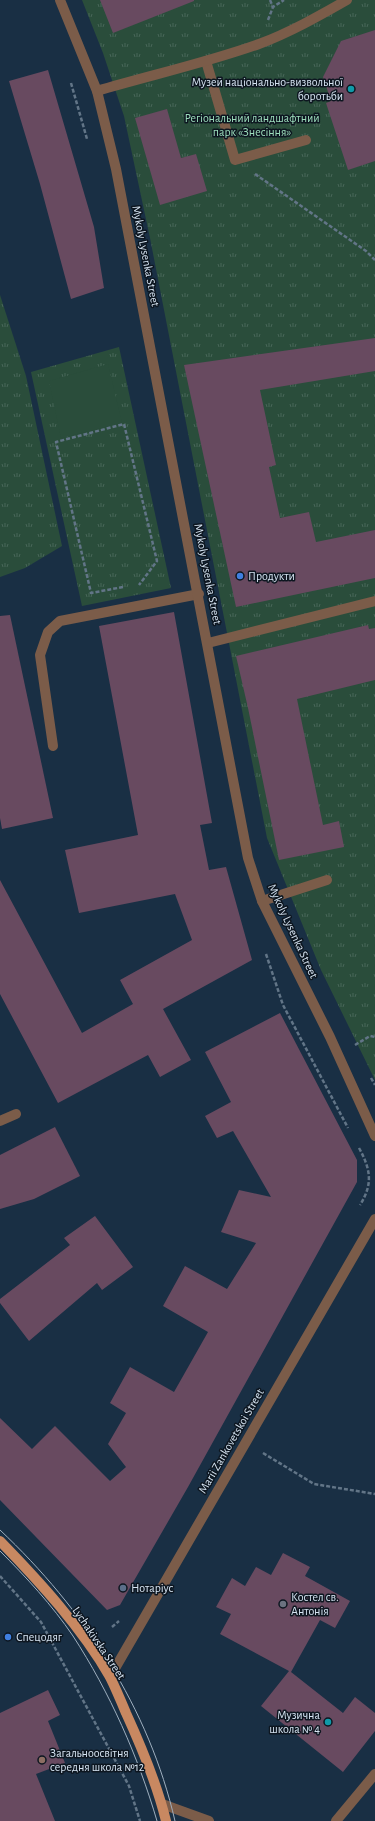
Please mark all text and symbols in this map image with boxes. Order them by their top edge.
place label: Музей національно-визвольної боротьби [191,76,343,102]
marker: Музей національно-визвольної боротьби [346,84,356,94]
park label: Регіональний ландшафтний парк «Знесіння» [184,112,320,138]
street label: Mykoly Lysenka Street [129,205,162,308]
street label: Mykoly Lysenka Street [191,523,224,626]
place label: Продукти [248,570,295,583]
marker: Продукти [235,571,245,581]
street label: Mykoly Lysenka Street [265,882,320,981]
street label: Marii Zankovetskoi Street [196,1387,266,1495]
place label: Нотаріус [131,1582,173,1595]
marker: Нотаріус [118,1583,128,1593]
place label: Костел св. Антонія [291,1591,339,1617]
marker: Костел св. Антонія [278,1599,288,1609]
street label: Lychakivska Street [69,1604,128,1682]
place label: Спецодяг [16,1631,63,1643]
marker: Спецодяг [3,1632,13,1642]
place label: Музична школа № 4 [269,1709,321,1735]
marker: Музична школа № 4 [323,1717,333,1727]
place label: Загальноосвітня середня школа №12 [50,1747,145,1773]
marker: Загальноосвітня середня школа №12 [37,1755,47,1765]

